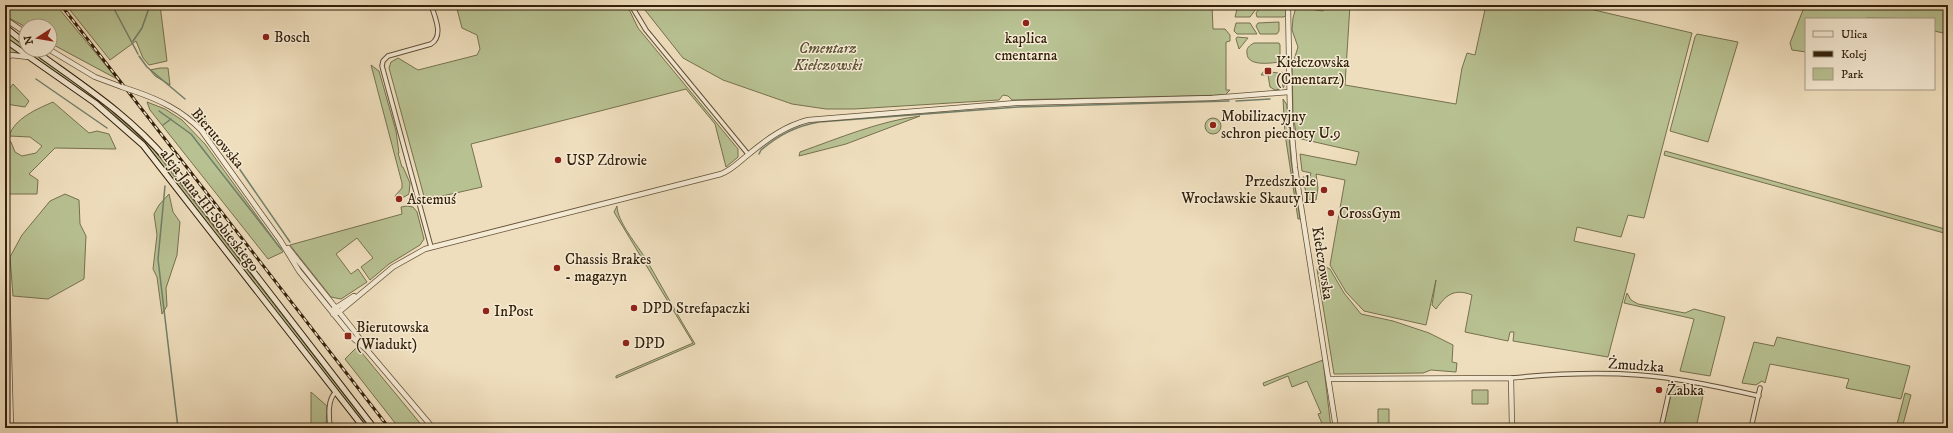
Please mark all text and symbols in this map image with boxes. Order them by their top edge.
north arrow [18,18,58,58]
marker: kaplica cmentarna [1021,18,1031,28]
legend [1805,18,1935,90]
text: Ulica [1841,27,1868,42]
place label: Bosch [274,28,310,47]
place label: kaplica cmentarna [995,29,1058,65]
marker: Bosch [261,32,271,42]
text: N [21,34,37,46]
park label: Cmentarz Kiełczowski [793,39,863,75]
text: Kolej [1841,47,1867,62]
place label: Kiełczowska (Cmentarz) [1276,53,1350,89]
marker: Kiełczowska (Cmentarz) [1263,66,1273,76]
text: Park [1841,67,1863,82]
street label: Bierutowska [187,104,249,173]
place label: Mobilizacyjny schron piechoty U.9 [1221,107,1341,143]
marker: Mobilizacyjny schron piechoty U.9 [1208,120,1218,130]
street label: aleja Jana III Sobieskiego [156,145,264,276]
place label: USP Zdrowie [566,151,647,170]
marker: USP Zdrowie [553,155,563,165]
place label: Przedszkole Wrocławskie Skauty II [1180,172,1316,208]
marker: Przedszkole Wrocławskie Skauty II [1319,185,1329,195]
place label: Astemuś [407,190,457,209]
marker: Astemuś [394,194,404,204]
place label: CrossGym [1339,204,1401,223]
marker: CrossGym [1326,208,1336,218]
street label: Kiełczowska [1307,225,1338,302]
place label: Chassis Brakes - magazyn [565,250,651,286]
marker: Chassis Brakes - magazyn [552,263,562,273]
place label: DPD Strefapaczki [642,299,750,318]
place label: InPost [494,302,534,321]
marker: DPD Strefapaczki [629,303,639,313]
marker: InPost [481,306,491,316]
place label: Bierutowska (Wiadukt) [356,318,429,354]
marker: Bierutowska (Wiadukt) [343,331,353,341]
place label: DPD [634,334,665,353]
marker: DPD [621,338,631,348]
street label: Żmudzka [1607,354,1665,377]
place label: Żabka [1667,381,1704,400]
marker: Żabka [1654,385,1664,395]

